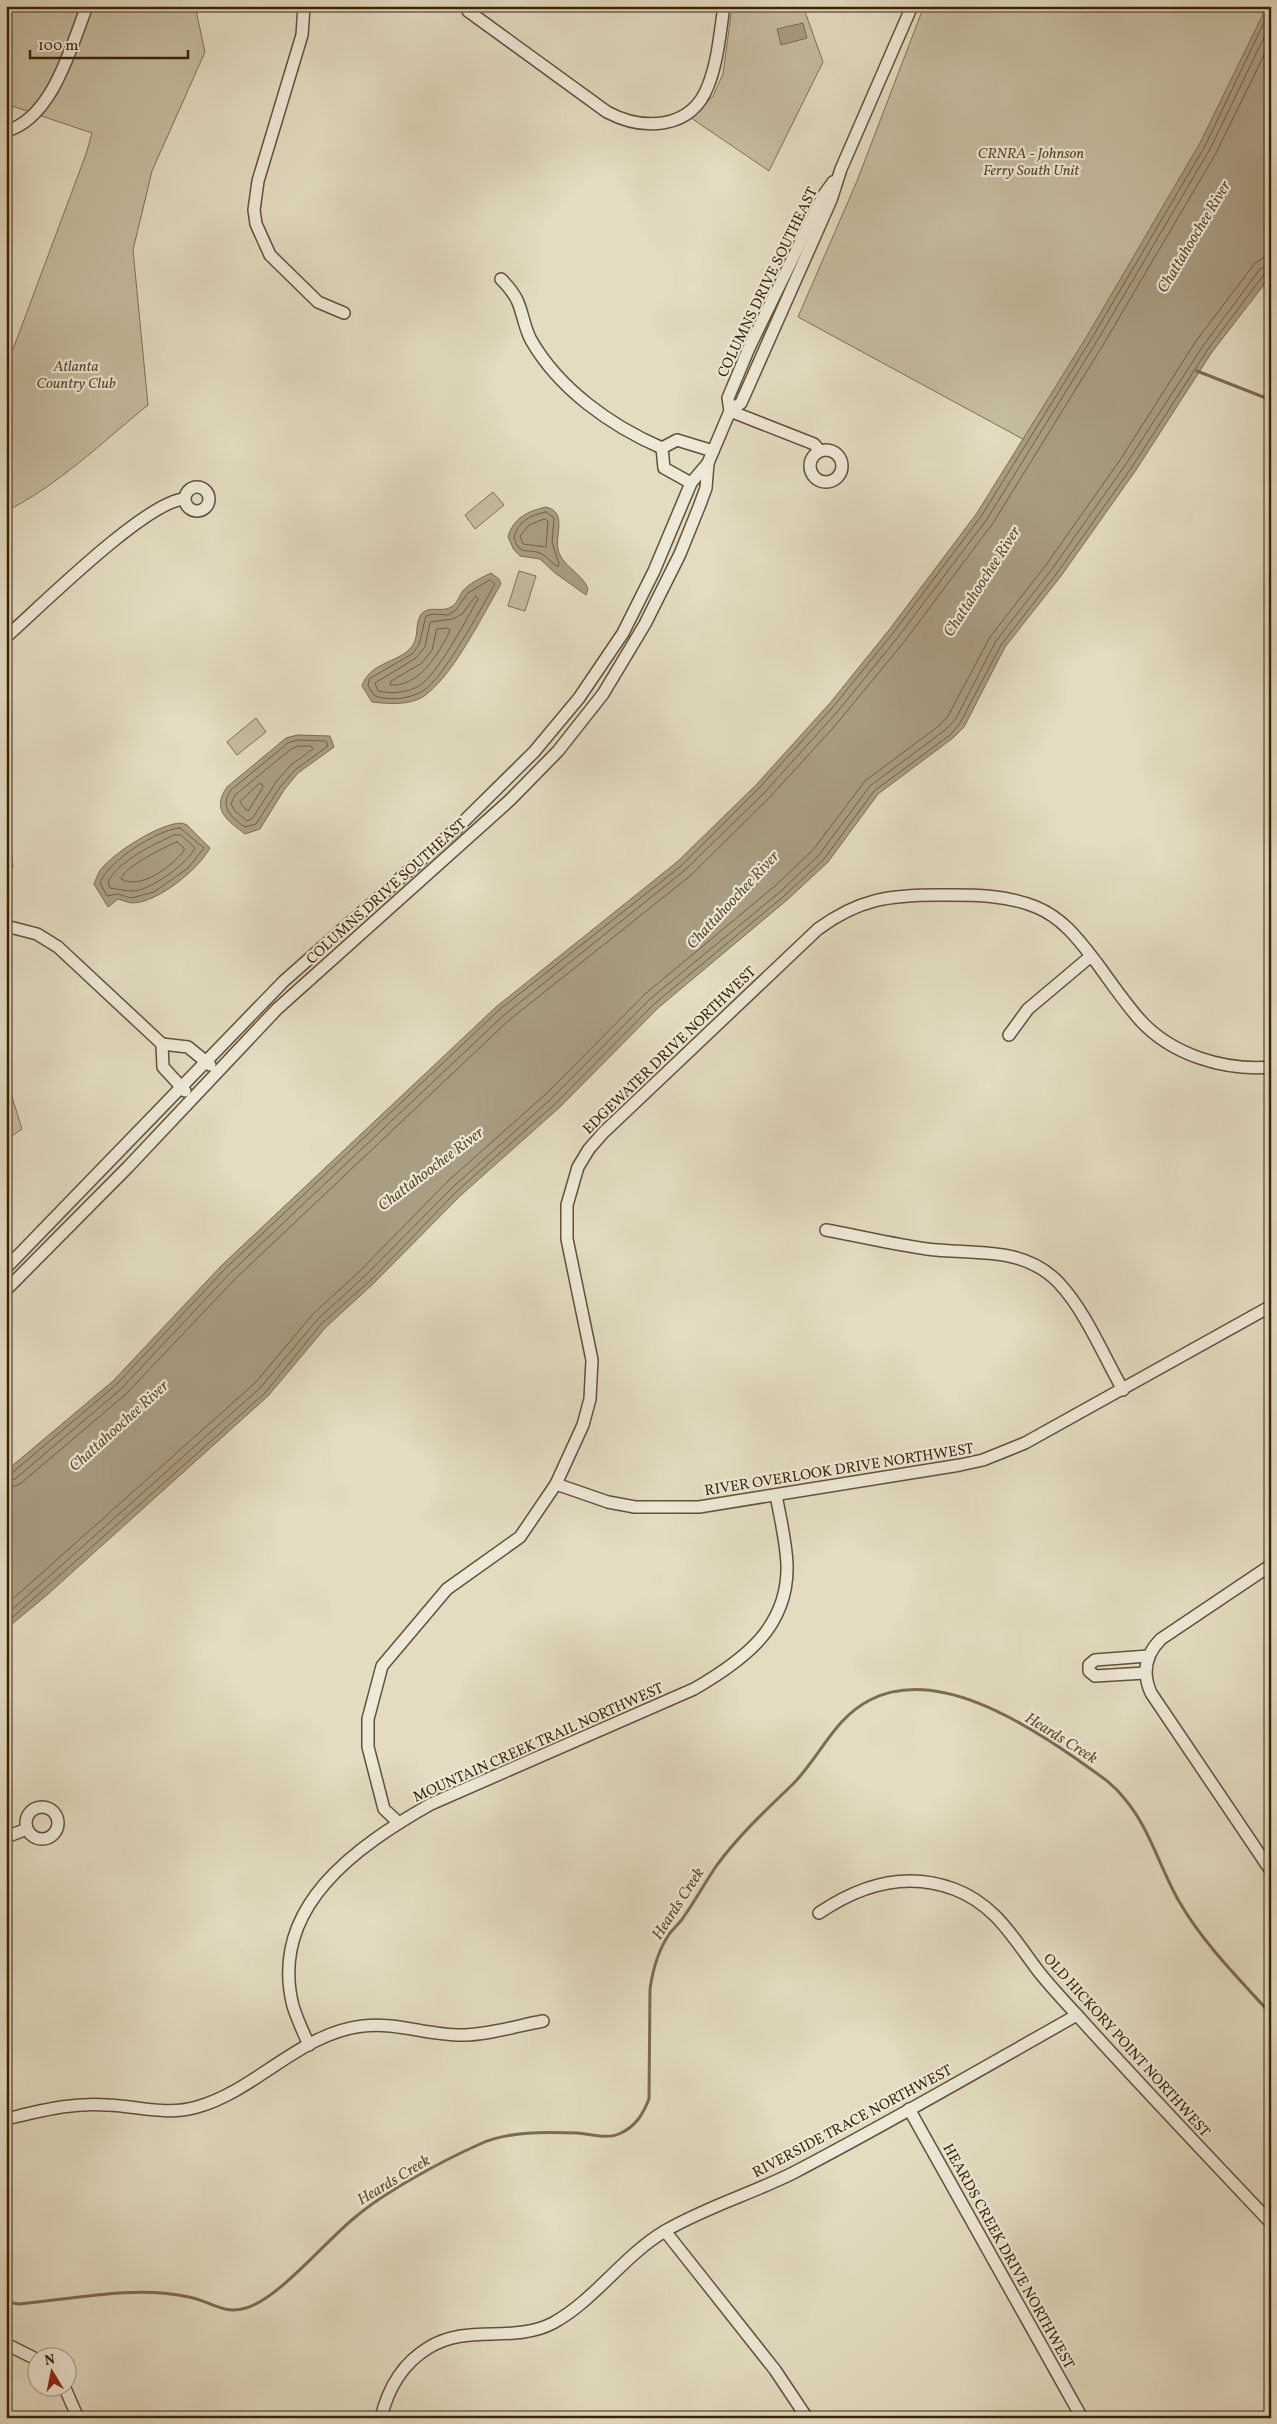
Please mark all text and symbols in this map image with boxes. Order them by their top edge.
scale bar [30,28,188,60]
text: 100 m [38,36,78,57]
park label: CRNRA - Johnson Ferry South Unit [978,144,1084,182]
water label: Chattahoochee River [1152,176,1237,297]
street label: COLUMNS DRIVE SOUTHEAST [713,184,824,381]
park label: Atlanta Country Club [36,357,116,395]
water label: Chattahoochee River [939,522,1027,642]
street label: COLUMNS DRIVE SOUTHEAST [302,814,472,970]
water label: Chattahoochee River [682,846,786,954]
street label: EDGEWATER DRIVE NORTHWEST [579,962,761,1140]
water label: Chattahoochee River [374,1122,489,1217]
water label: Chattahoochee River [65,1375,175,1477]
street label: RIVER OVERLOOK DRIVE NORTHWEST [703,1439,976,1502]
street label: MOUNTAIN CREEK TRAIL NORTHWEST [410,1678,667,1808]
water label: Heards Creek [1020,1708,1102,1770]
water label: Heards Creek [647,1863,711,1944]
street label: OLD HICKORY POINT NORTHWEST [1037,1949,1214,2143]
street label: RIVERSIDE TRACE NORTHWEST [749,2060,956,2184]
street label: HEARDS CREEK DRIVE NORTHWEST [937,2140,1079,2373]
water label: Heards Creek [353,2150,435,2211]
north arrow [28,2346,78,2396]
text: N [43,2350,57,2371]

